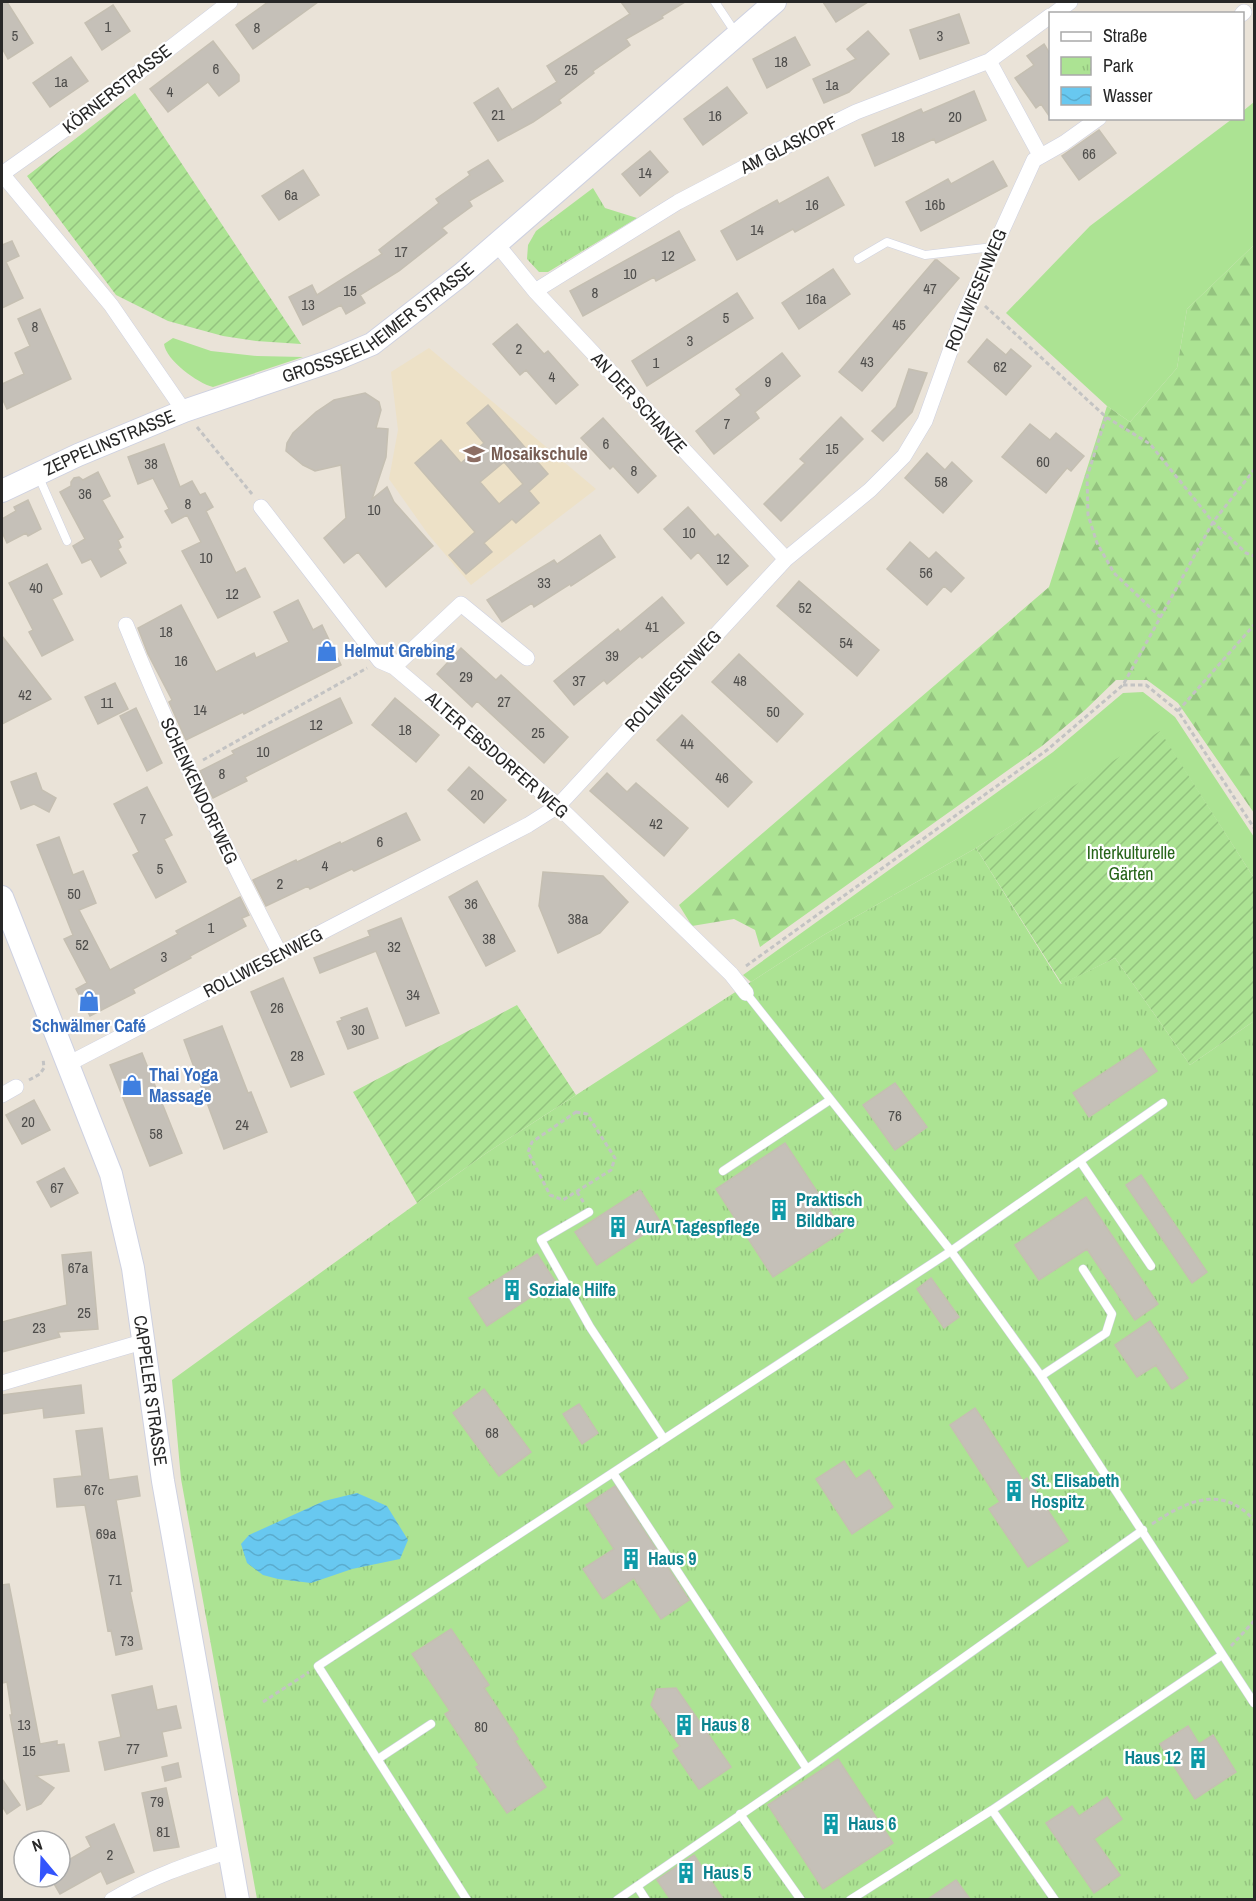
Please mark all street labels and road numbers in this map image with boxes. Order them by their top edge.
street label: KÖRNERSTRASSE [57,38,176,139]
street label: AM GLASKOPF [735,109,842,180]
street label: ROLLWIESENWEG [938,225,1013,355]
street label: GROSSSEELHEIMER STRASSE [279,256,479,389]
street label: AN DER SCHANZE [585,346,693,459]
street label: ZEPPELINSTRASSE [40,403,179,481]
street label: ROLLWIESENWEG [619,624,726,737]
street label: ALTER EBSDORFER WEG [420,685,574,824]
street label: SCHENKENDORFWEG [155,713,244,868]
street label: ROLLWIESENWEG [199,922,327,1003]
street label: CAPPELER STRASSE [128,1314,174,1467]

